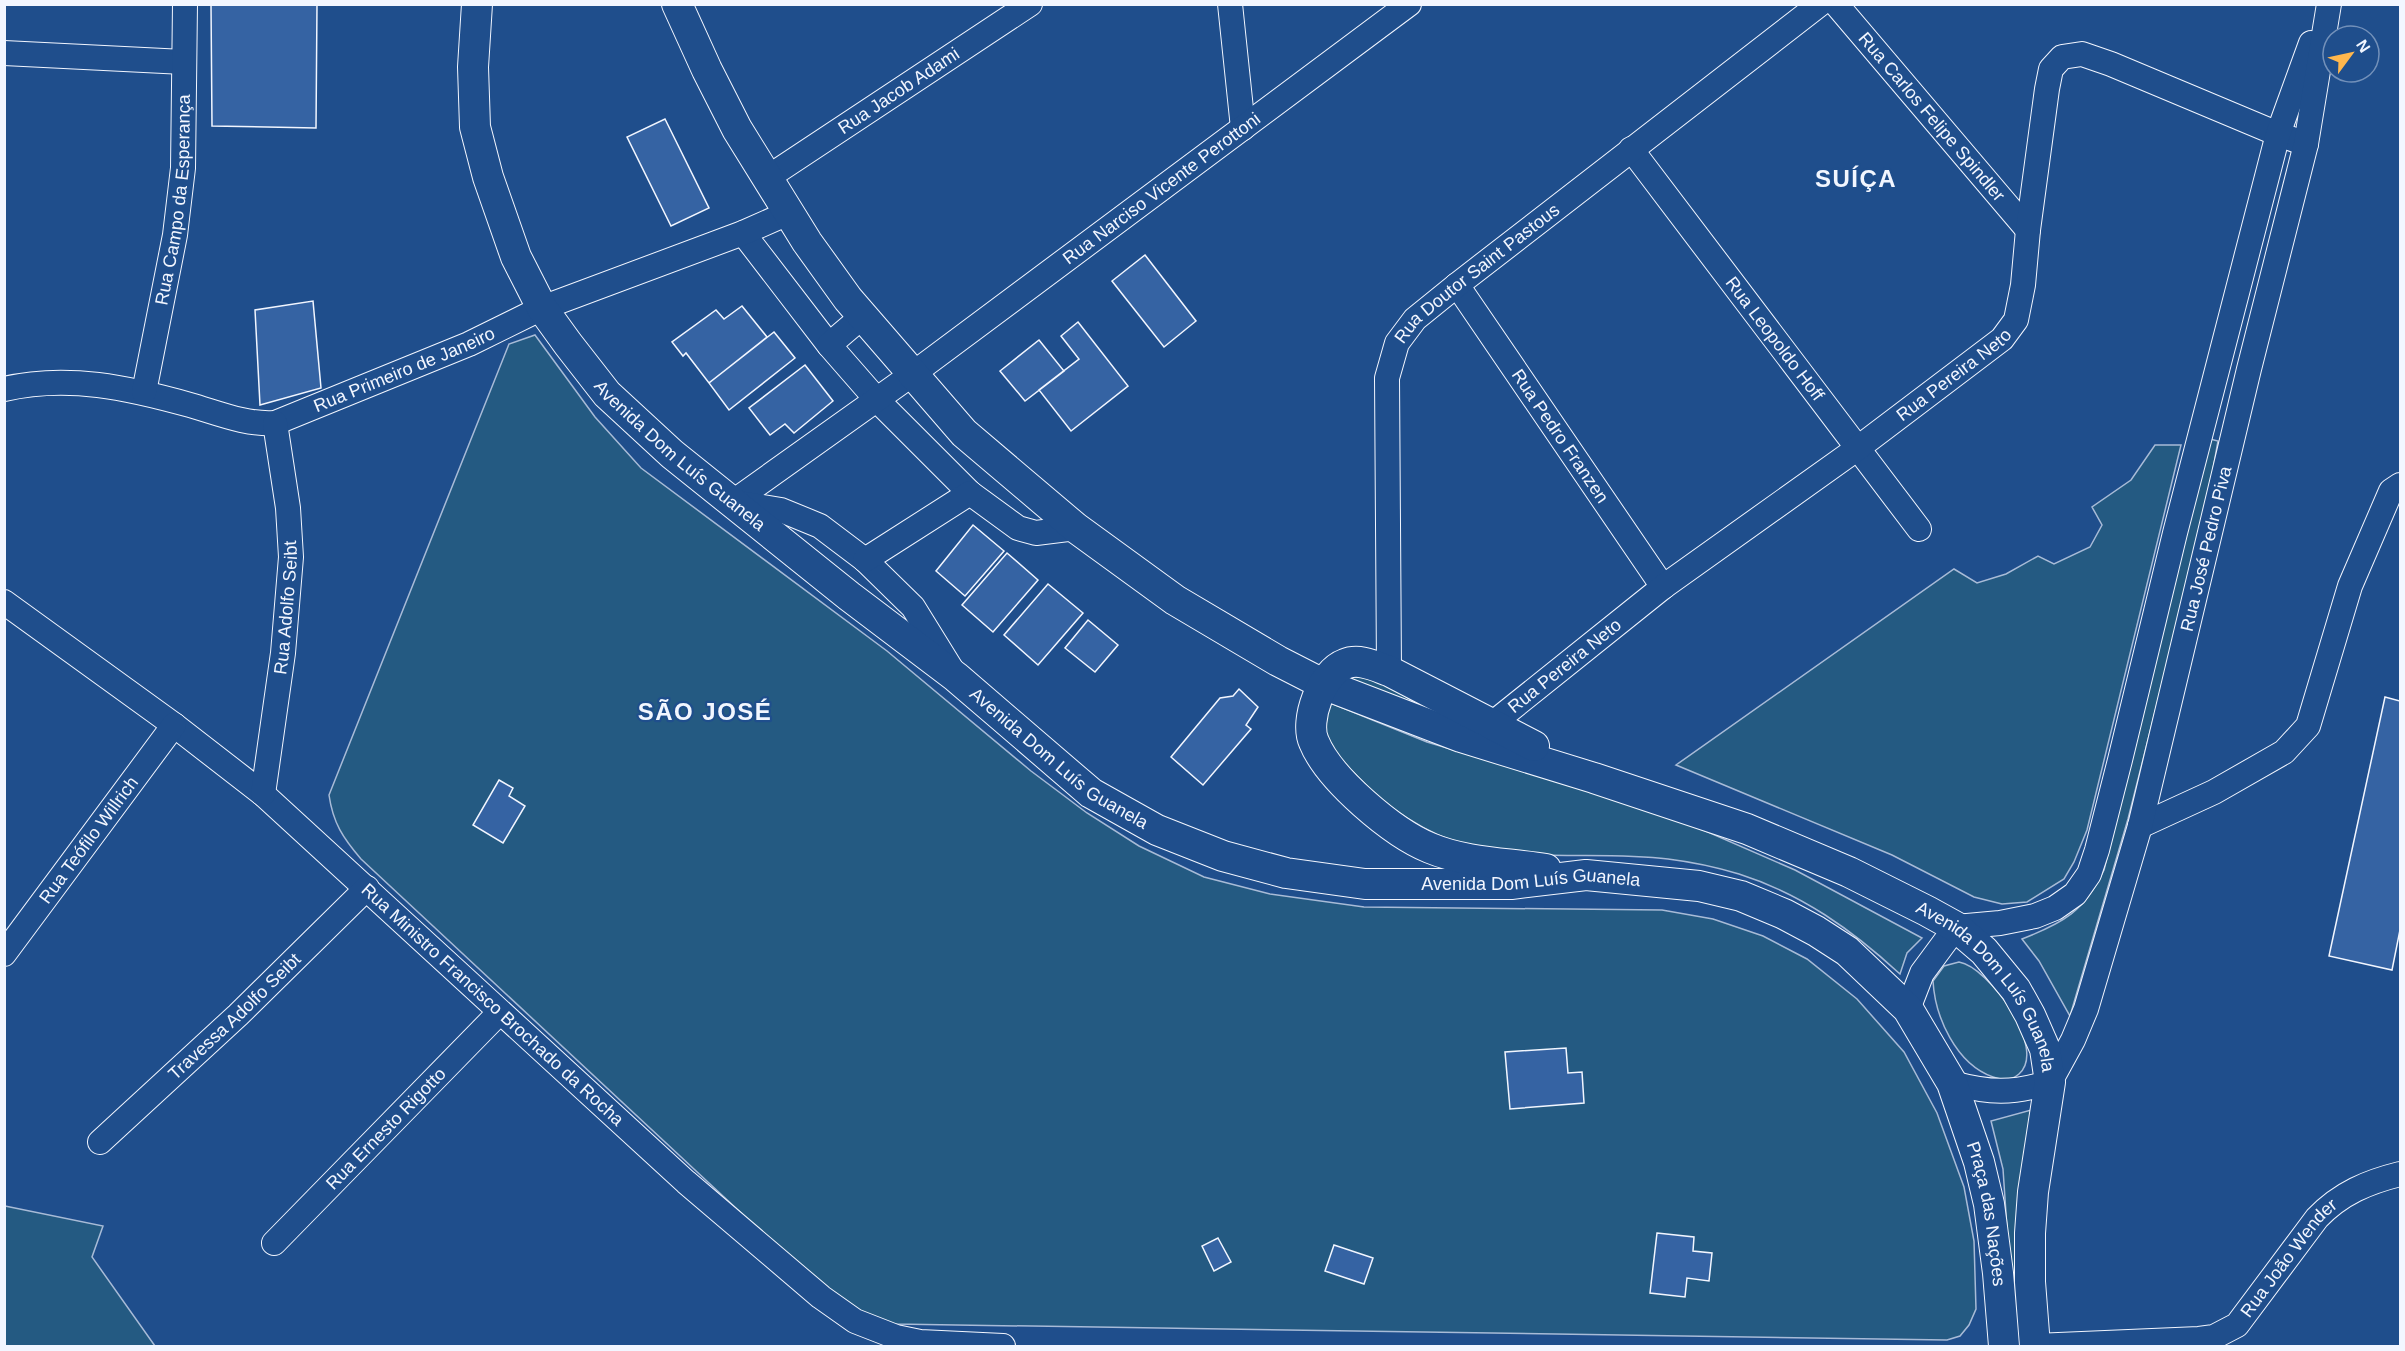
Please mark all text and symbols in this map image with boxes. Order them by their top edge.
north arrow [2321,24,2381,84]
street label: Rua Carlos Felipe Spindler [1855,28,2009,205]
text: N [2353,37,2373,56]
street label: Rua Jacob Adami [834,44,963,138]
street label: Rua Campo da Esperança [151,93,194,307]
street label: Rua Narciso Vicente Perottoni [1059,108,1264,269]
district label: SUÍÇA [1815,165,1897,192]
street label: Rua Doutor Saint Pastous [1390,200,1563,347]
street label: Rua Leopoldo Hoff [1722,273,1829,405]
street label: Rua Primeiro de Janeiro [311,323,498,416]
street label: Rua Pereira Neto [1892,325,2016,425]
street label: Rua Pedro Franzen [1508,366,1613,507]
street label: Avenida Dom Luís Guanela [590,376,770,536]
street label: Rua José Pedro Piva [2177,463,2236,633]
street label: Rua Adolfo Seibt [270,540,301,676]
street label: Rua Pereira Neto [1504,615,1625,717]
street label: Avenida Dom Luís Guanela [966,684,1152,833]
district label: SÃO JOSÉ [638,698,772,725]
street label: Rua Teófilo Willrich [35,773,142,907]
street label: Avenida Dom Luís Guanela [1421,865,1642,894]
street label: Rua Ministro Francisco Brochado da Rocha [357,879,628,1130]
street label: Avenida Dom Luís Guanela [1913,897,2058,1074]
street label: Travessa Adolfo Seibt [164,949,305,1084]
street label: Rua Ernesto Rigotto [322,1064,450,1194]
street label: Praça das Nações [1963,1139,2009,1287]
street label: Rua João Wender [2236,1194,2341,1321]

